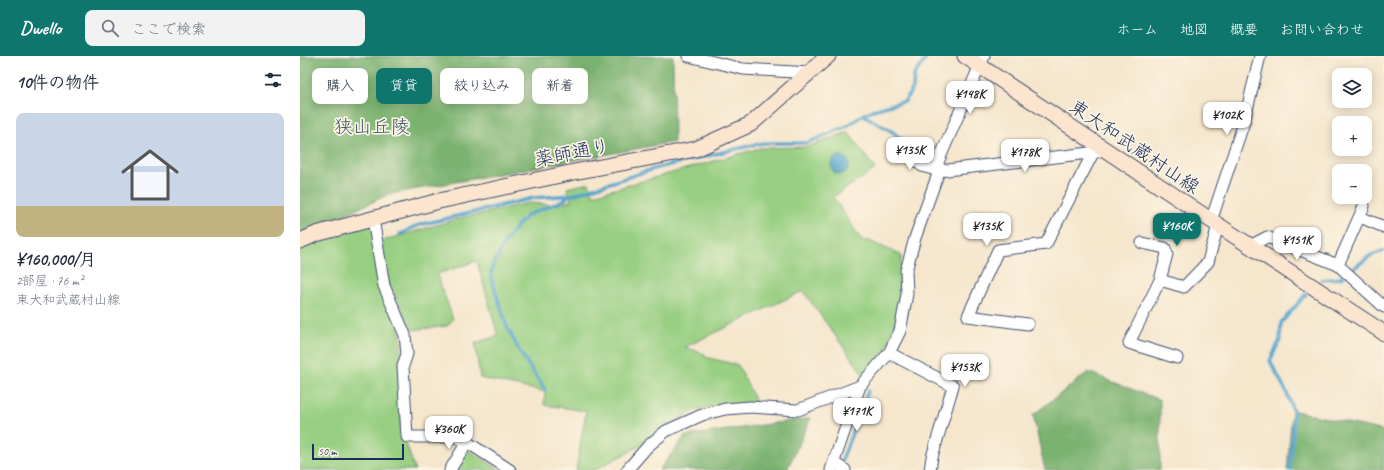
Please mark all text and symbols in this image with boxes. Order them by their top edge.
search box [85,10,365,46]
text: Dwello [20,16,61,40]
icon: search [99,17,121,39]
text: ここで検索 [131,20,206,39]
text: ホーム [1117,21,1158,38]
text: 地図 [1180,21,1208,38]
text: 概要 [1230,21,1258,38]
text: お問い合わせ [1280,21,1364,38]
chip: 購入 [312,68,368,104]
chip: 賃貸 [376,68,432,104]
chip: 絞り込み [440,68,524,104]
chip: 新着 [532,68,588,104]
map controls [1332,68,1372,204]
button: layers [1332,68,1372,108]
icon: filters [262,69,284,91]
text: 10件の物件 [16,72,99,93]
pin: ¥148K [942,81,998,115]
text: ¥148K [955,86,985,102]
street label: 東大和武蔵村山線 [1065,94,1204,199]
pin: ¥102K [1199,102,1255,136]
text: ¥102K [1212,107,1242,123]
park label: 狭山丘陵 [334,115,410,139]
button: + [1332,116,1372,156]
street label: 薬師通り [533,134,612,172]
pin: ¥135K [882,137,938,171]
icon: home [114,139,186,211]
pin: ¥178K [997,139,1053,173]
text: ¥135K [895,142,925,158]
text: ¥178K [1010,144,1040,160]
button: − [1332,164,1372,204]
pin: ¥135K [959,213,1015,247]
pin: ¥160K [1149,213,1205,247]
text: ¥135K [972,218,1002,234]
text: ¥160K [1162,218,1192,234]
pin: ¥151K [1269,227,1325,261]
text: ¥151K [1282,232,1312,248]
text: ¥160,000/月 [16,249,96,270]
text: 2部屋 · 76 m² [16,273,83,289]
text: 東大和武蔵村山線 [16,292,120,308]
pin: ¥153K [937,354,993,388]
text: ¥153K [950,359,980,375]
pin: ¥171K [829,398,885,432]
text: ¥171K [842,403,872,419]
pin: ¥360K [421,416,477,450]
text: ¥360K [434,421,464,437]
scale bar [312,442,404,461]
text: 50 m [318,444,337,458]

